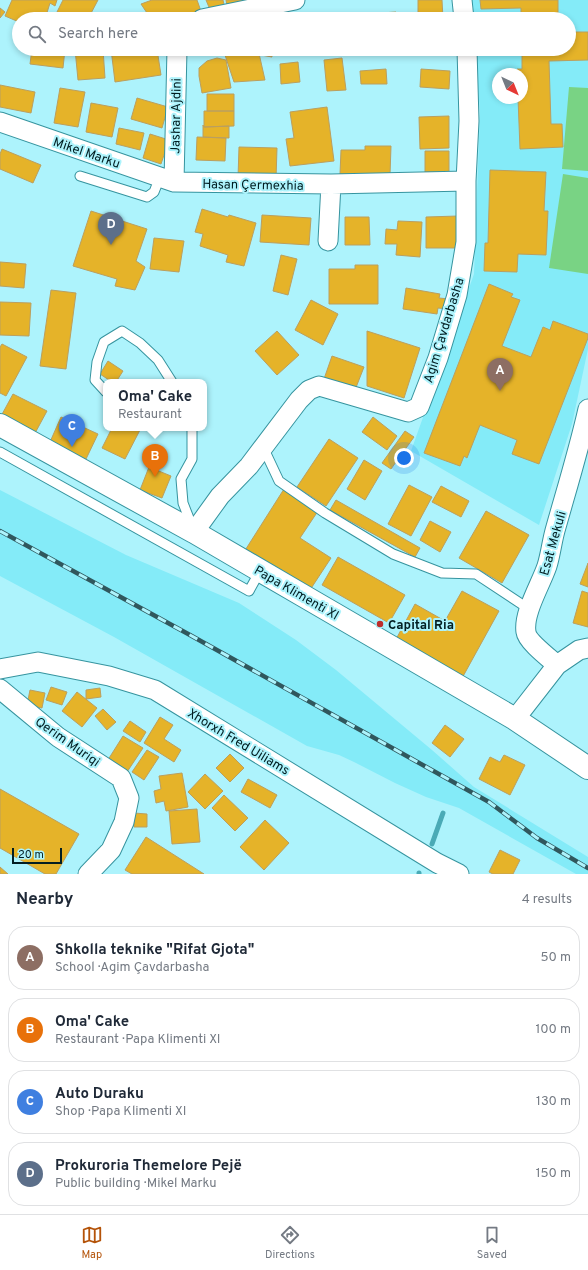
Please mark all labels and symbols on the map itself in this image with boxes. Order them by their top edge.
north arrow [492,68,528,104]
street label: Jashar Ajdini [168,78,186,154]
street label: Mikel Marku [51,135,122,173]
street label: Hasan Çermexhia [202,177,304,195]
pin: D [98,212,124,245]
street label: Agim Çavdarbasha [421,276,469,385]
pin: A [487,358,513,391]
pin: C [59,414,85,447]
pin: B [142,444,168,477]
your location [394,448,414,468]
street label: Esat Mekuli [537,509,571,578]
street label: Papa Klimenti XI [251,563,341,625]
place label: Capital Ria [388,618,454,634]
marker: Capital Ria [375,619,385,629]
street label: Xhorxh Fred Uiliams [184,706,292,779]
street label: Qerim Muriqi [31,714,102,771]
scale bar [12,846,62,865]

